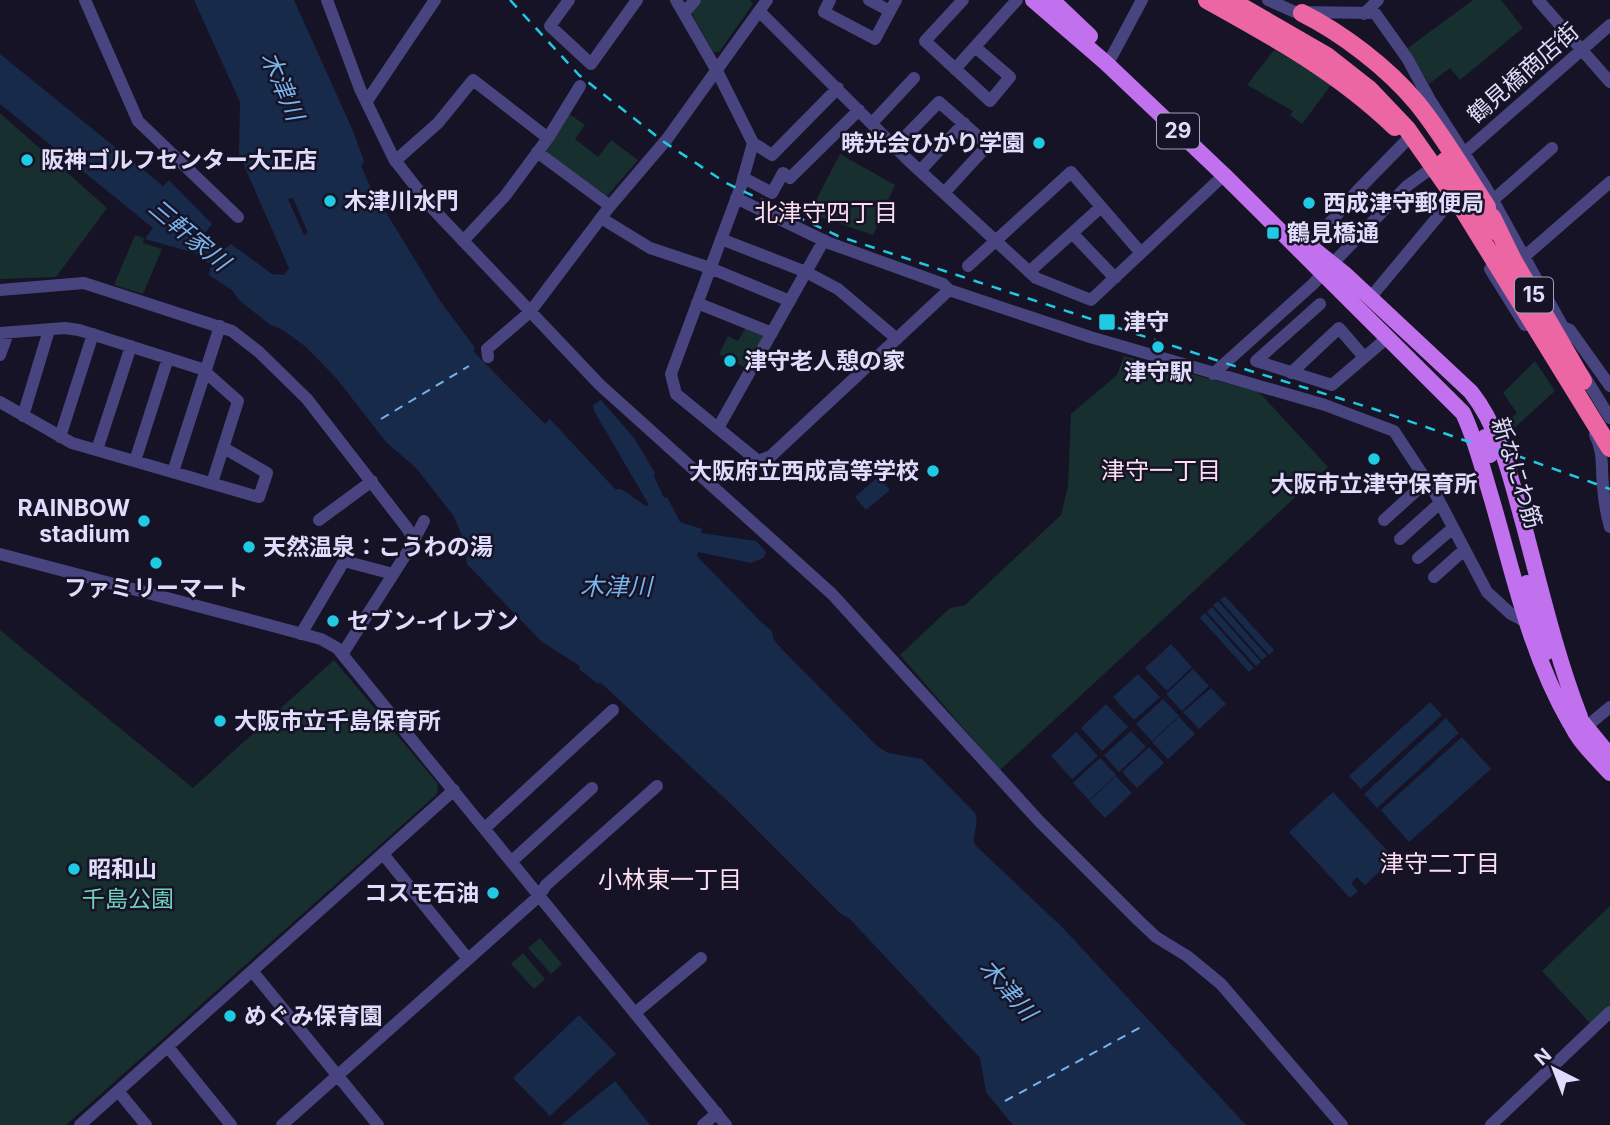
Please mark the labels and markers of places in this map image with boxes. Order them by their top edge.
place label: 暁光会ひかり学園 [841,129,1025,157]
marker: 暁光会ひかり学園 [1031,135,1047,151]
place label: 阪神ゴルフセンター大正店 [41,146,317,174]
marker: 阪神ゴルフセンター大正店 [19,152,35,168]
place label: 木津川水門 [344,187,459,215]
place label: 西成津守郵便局 [1323,189,1484,217]
marker: 木津川水門 [322,193,338,209]
marker: 西成津守郵便局 [1301,195,1317,211]
place label: 鶴見橋通 [1287,219,1379,247]
marker: 鶴見橋通 [1265,225,1281,241]
place label: 津守 [1123,308,1169,336]
marker: 津守 [1097,312,1117,332]
marker: 津守駅 [1150,339,1166,355]
place label: 津守老人憩の家 [744,347,905,375]
marker: 津守老人憩の家 [722,353,738,369]
place label: 津守駅 [1124,358,1193,386]
marker: 大阪市立津守保育所 [1366,451,1382,467]
place label: 大阪府立西成高等学校 [689,457,919,485]
marker: 大阪府立西成高等学校 [925,463,941,479]
place label: 大阪市立津守保育所 [1271,470,1478,498]
place label: RAINBOW stadium [17,494,130,548]
marker: RAINBOW stadium [136,513,152,529]
place label: 天然温泉：こうわの湯 [263,533,493,561]
marker: 天然温泉：こうわの湯 [241,539,257,555]
marker: ファミリーマート [148,555,164,571]
place label: ファミリーマート [64,574,248,602]
place label: セブン-イレブン [347,607,519,635]
marker: セブン-イレブン [325,613,341,629]
place label: 大阪市立千島保育所 [234,707,441,735]
marker: 大阪市立千島保育所 [212,713,228,729]
place label: 昭和山 [88,855,157,883]
marker: 昭和山 [66,861,82,877]
place label: コスモ石油 [364,879,479,907]
marker: コスモ石油 [485,885,501,901]
place label: めぐみ保育園 [244,1002,383,1030]
marker: めぐみ保育園 [222,1008,238,1024]

